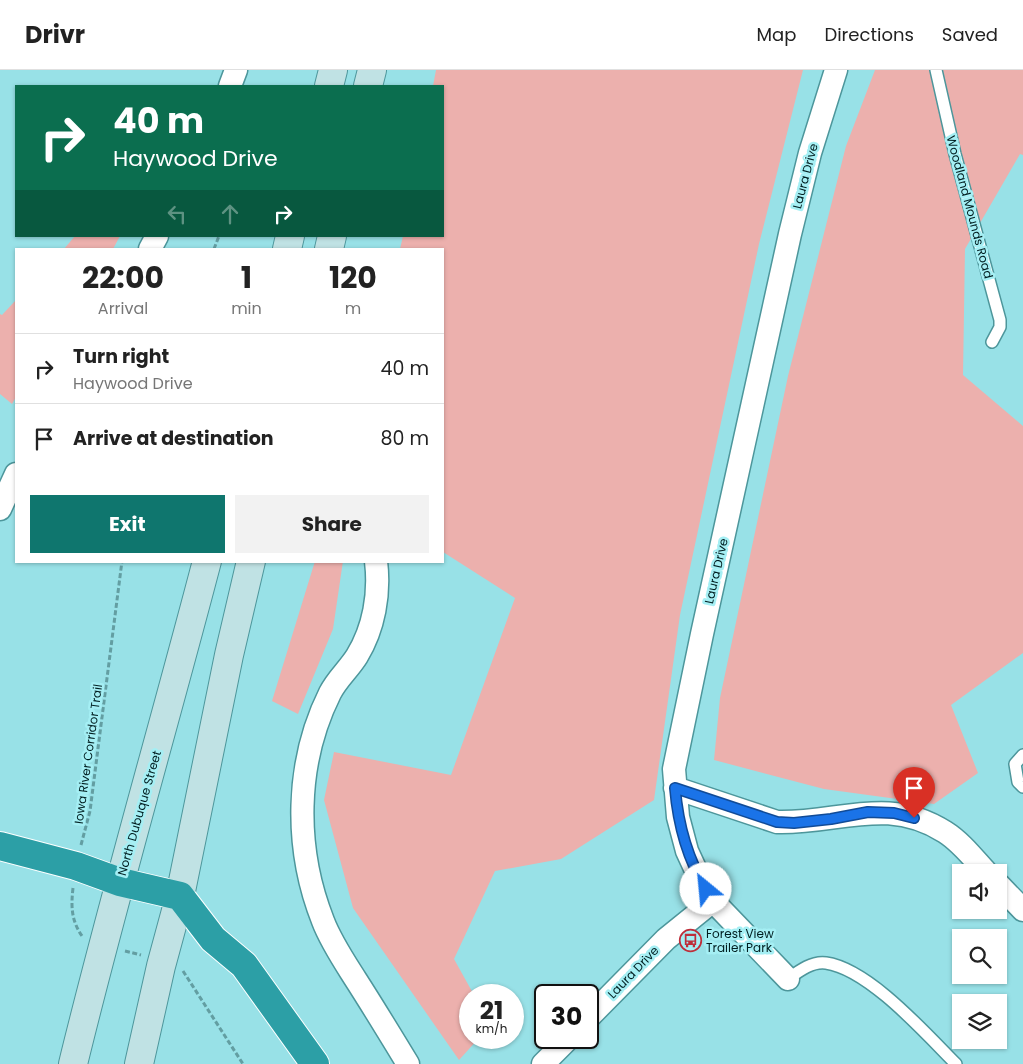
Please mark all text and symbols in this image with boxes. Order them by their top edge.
text: Drivr [25,18,85,51]
text: Map [757,22,796,47]
text: Directions [824,22,914,47]
text: Saved [942,22,998,47]
text: 40 m [113,96,204,145]
icon: right [30,105,95,170]
street label: Woodland Mounds Road [943,134,997,280]
street label: Laura Drive [788,142,822,210]
text: Haywood Drive [113,143,278,174]
icon: left [163,200,191,228]
icon: ahead [216,200,244,228]
icon: right [269,200,297,228]
text: 22:00 [82,256,164,299]
text: 1 [241,256,252,299]
text: 120 [329,256,377,299]
text: Arrival [98,297,148,320]
text: min [231,297,262,320]
text: m [345,297,361,320]
text: Turn right [73,343,169,370]
icon: right [30,355,58,383]
text: 40 m [380,355,429,382]
text: Haywood Drive [73,372,193,395]
icon: arrive [30,425,58,453]
text: Arrive at destination [73,425,274,452]
text: 80 m [380,425,429,452]
button: Exit [30,495,225,553]
button: Share [235,495,429,553]
street label: Laura Drive [700,537,732,605]
street label: Iowa River Corridor Trail [70,683,106,825]
street label: North Dubuque Street [113,748,165,878]
pin [893,767,935,818]
icon: arrive [900,774,928,802]
position arrow [679,862,731,914]
map controls [952,864,1007,1049]
button: sound [952,864,1007,919]
place label: Forest View Trailer Park [706,925,774,956]
bus stop icon: Forest View Trailer Park [678,928,702,952]
button: search [952,929,1007,984]
street label: Laura Drive [604,942,662,1002]
speed limit sign: 30 [534,984,599,1049]
text: 21 [480,993,503,1028]
button: layers [952,994,1007,1049]
text: km/h [476,1020,507,1037]

